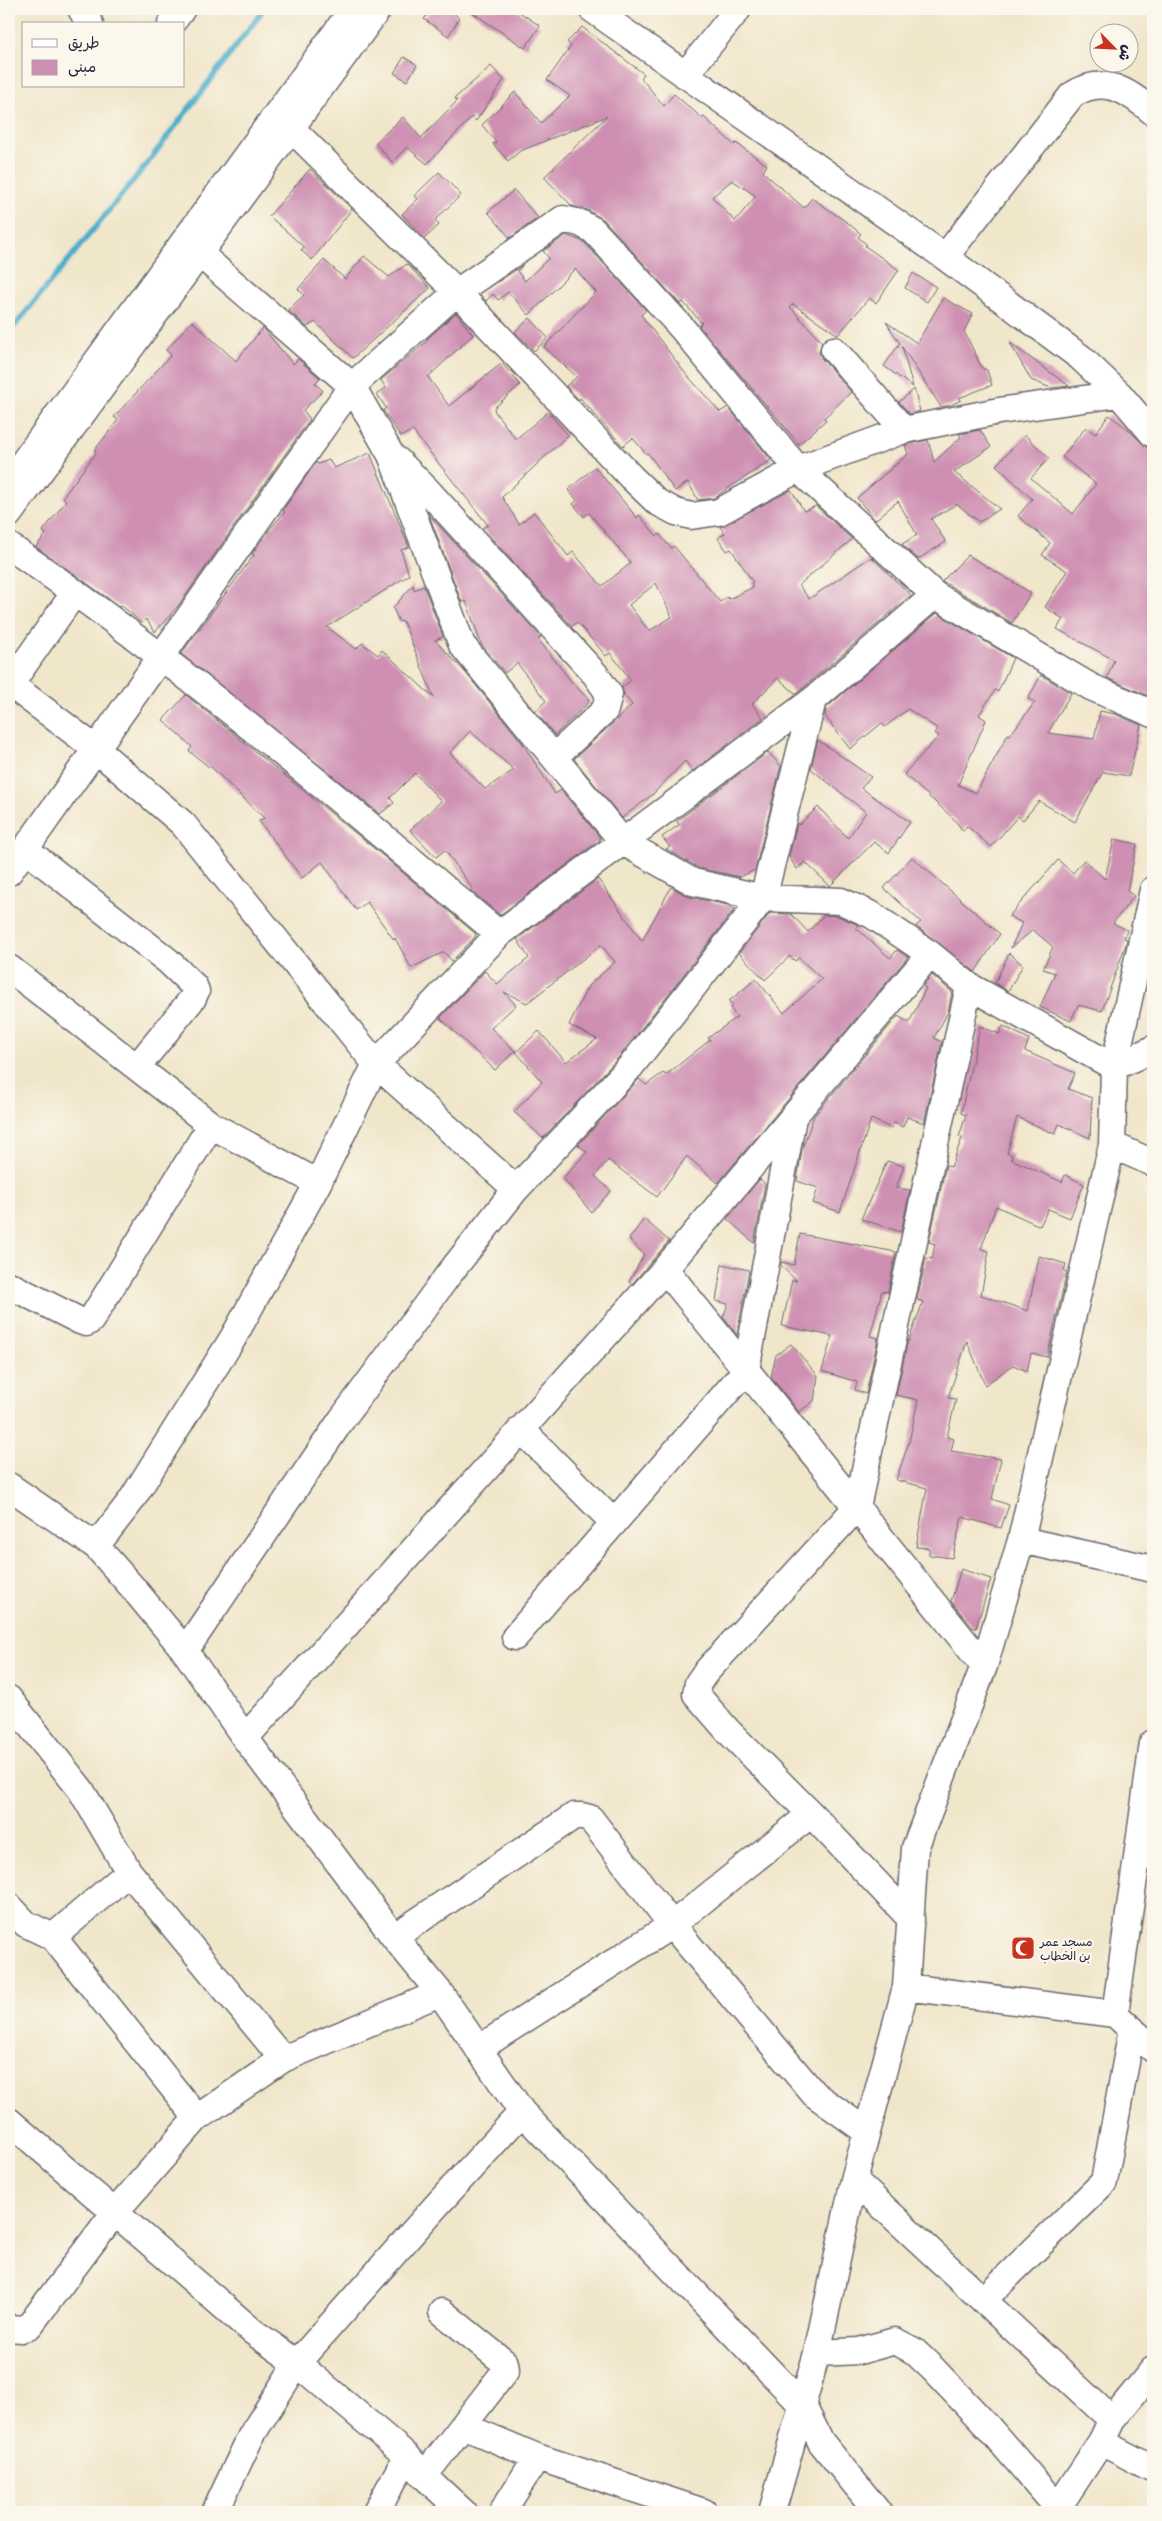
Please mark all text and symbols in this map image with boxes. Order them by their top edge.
legend [22,22,185,88]
north arrow [1090,22,1140,72]
text: طريق [68,33,100,52]
text: ش [1115,43,1137,64]
text: مبنى [68,57,96,77]
place label: مسجد عمر بن الخطاب [1039,1934,1093,1964]
mosque icon: مسجد عمر بن الخطاب [1010,1935,1036,1961]

